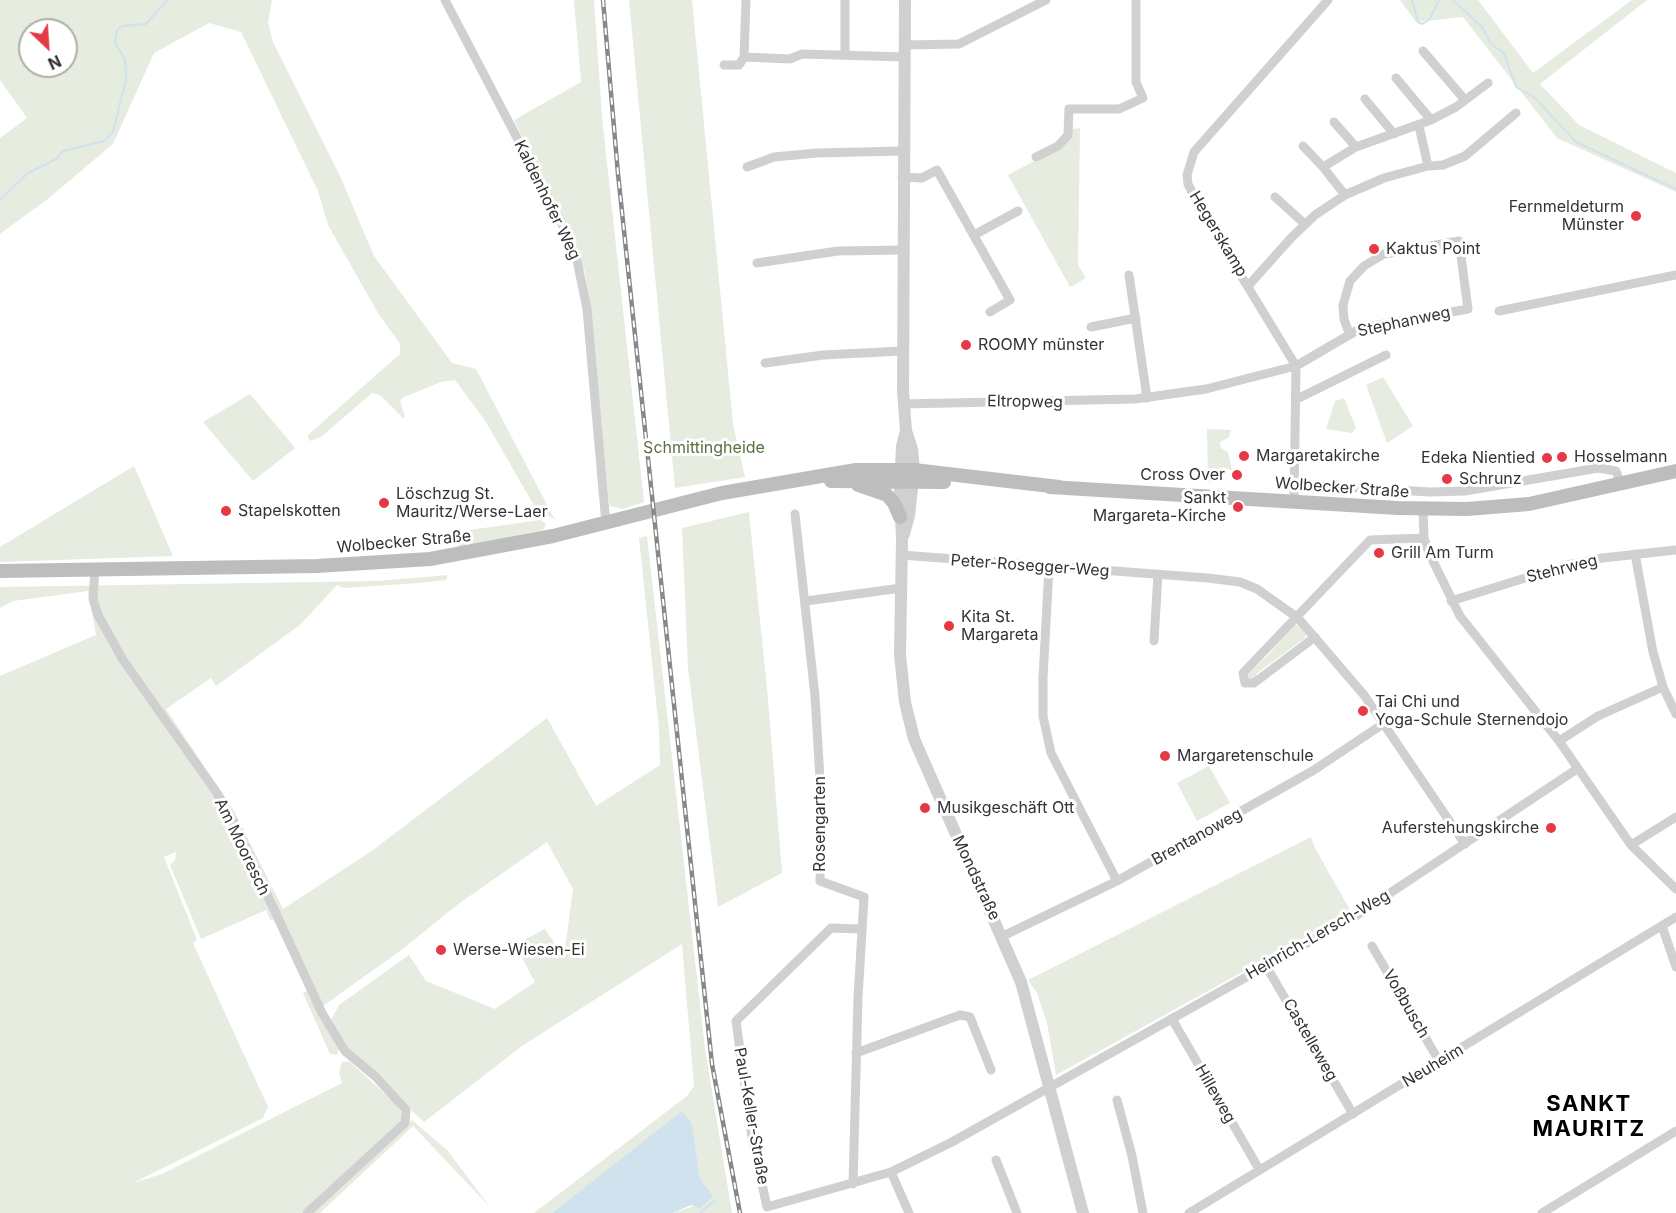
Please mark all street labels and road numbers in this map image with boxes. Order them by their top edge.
street label: Kaldenhofer Weg [510,137,584,263]
street label: Hegerskamp [1185,188,1251,280]
street label: Stephanweg [1356,303,1452,341]
street label: Eltropweg [987,392,1063,412]
street label: Wolbecker Straße [1274,474,1410,502]
street label: Wolbecker Straße [336,527,472,557]
street label: Peter-Rosegger-Weg [950,551,1110,581]
street label: Stehrweg [1525,551,1599,587]
street label: Rosengarten [810,776,830,872]
street label: Am Mooresch [210,795,274,899]
street label: Brentanoweg [1149,804,1245,870]
street label: Mondstraße [948,833,1004,923]
street label: Heinrich-Lersch-Weg [1243,886,1393,984]
street label: Voßbusch [1379,966,1433,1042]
street label: Castelleweg [1279,995,1341,1085]
street label: Neuheim [1399,1040,1467,1092]
street label: Paul-Keller-Straße [729,1046,773,1186]
street label: Hilleweg [1191,1061,1239,1127]

